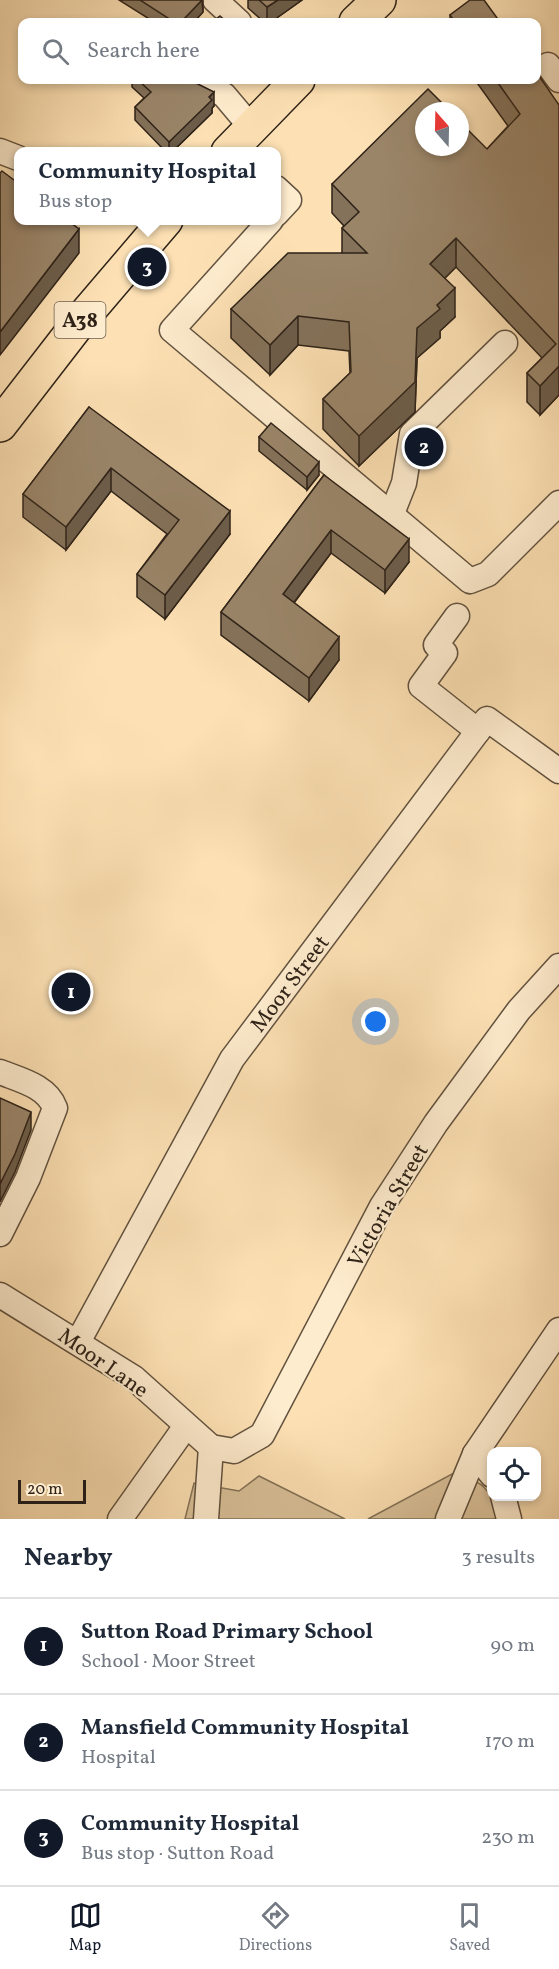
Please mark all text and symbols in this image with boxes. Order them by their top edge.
search box [18,18,541,84]
icon: search [39,35,72,68]
text: Search here [87,36,200,67]
north arrow [415,102,469,156]
popup [14,147,281,225]
text: Community Hospital [38,157,257,188]
text: Bus stop [38,188,112,216]
pin: 3 [128,244,166,290]
road number: A38 [54,302,106,338]
pin: 2 [404,424,444,470]
street label: Moor Street [244,929,338,1040]
pin: 1 [52,970,90,1014]
your location [361,1007,390,1036]
street label: Victoria Street [341,1138,437,1274]
street label: Moor Lane [51,1322,154,1407]
map controls [487,1447,541,1501]
button: locate [487,1447,541,1501]
scale bar [18,1477,86,1504]
text: 20 m [27,1479,62,1501]
text: Nearby [24,1540,113,1576]
text: 3 results [461,1544,535,1572]
text: Sutton Road Primary School [81,1617,373,1648]
text: 1 [39,1632,48,1660]
text: 90 m [491,1632,535,1660]
text: School · Moor Street [81,1648,256,1676]
text: Mansfield Community Hospital [81,1713,409,1744]
text: 2 [38,1728,49,1756]
text: 170 m [485,1728,535,1756]
text: Hospital [81,1744,156,1772]
text: Community Hospital [81,1809,299,1840]
text: 3 [38,1824,49,1852]
text: 230 m [481,1824,535,1852]
text: Bus stop · Sutton Road [81,1840,274,1868]
tab: Map [69,1899,102,1957]
tab: Directions [239,1899,312,1957]
tab: Saved [449,1899,490,1957]

